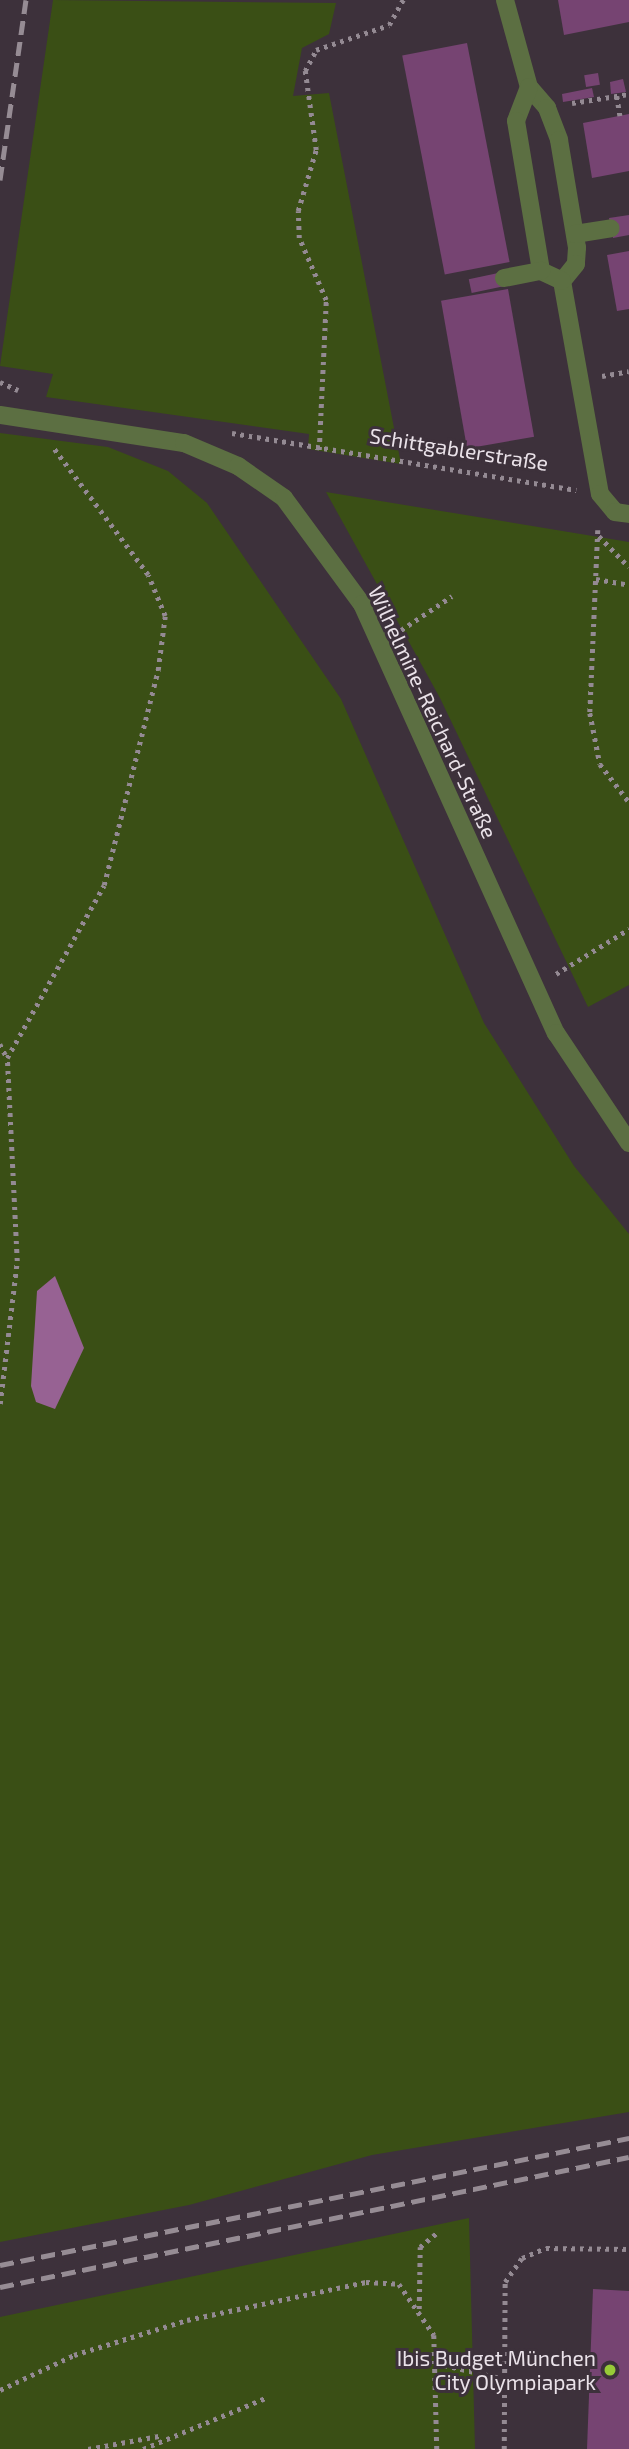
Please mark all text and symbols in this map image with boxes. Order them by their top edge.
street label: Schittgablerstraße [368,422,550,476]
street label: Wilhelmine-Reichard-Straße [363,582,503,842]
place label: Ibis Budget München City Olympiapark [397,2345,596,2395]
marker: Ibis Budget München City Olympiapark [602,2362,618,2378]

